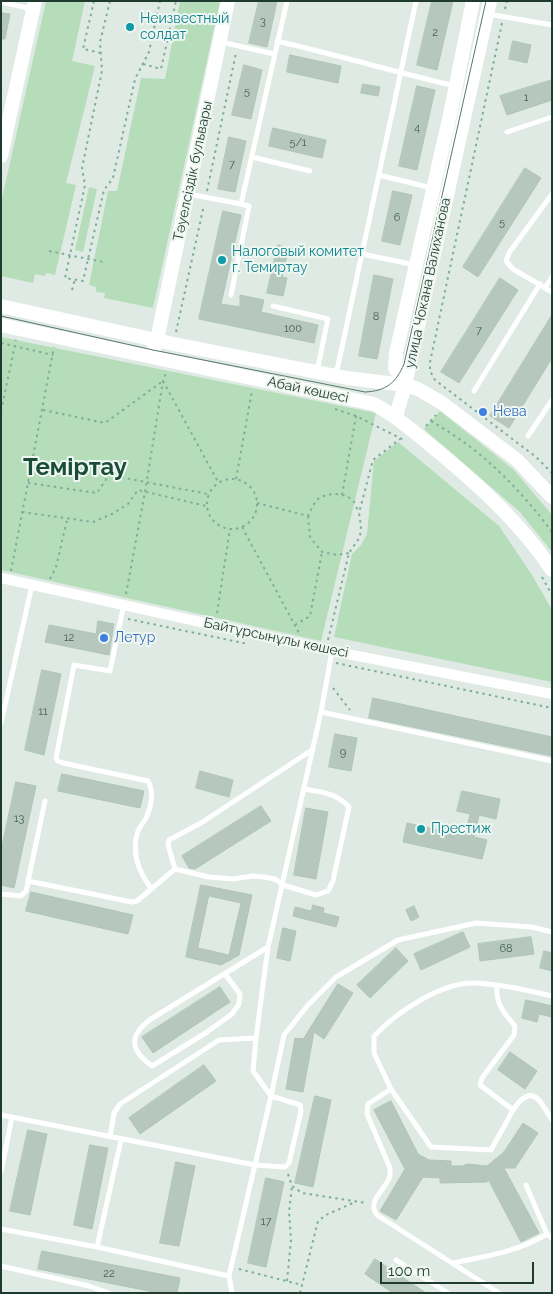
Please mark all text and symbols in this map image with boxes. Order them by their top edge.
place label: Неизвестный солдат [140,11,229,44]
house number: 3 [260,15,266,29]
marker: Неизвестный солдат [124,21,136,33]
house number: 2 [432,26,438,40]
house number: 5 [244,85,250,99]
house number: 1 [524,91,528,105]
street label: Тәуелсіздік бульвары [170,99,216,243]
house number: 4 [414,121,420,135]
house number: 5/1 [289,136,307,150]
house number: 7 [229,158,235,172]
street label: улица Чокана Валиханова [402,196,454,370]
house number: 6 [394,211,400,225]
house number: 5 [499,216,505,230]
place label: Налоговый комитет г. Темиртау [232,244,364,276]
marker: Налоговый комитет г. Темиртау [216,254,228,266]
house number: 8 [373,310,379,324]
house number: 100 [284,322,302,336]
house number: 7 [476,324,482,338]
street label: Абай көшесі [266,373,350,407]
place label: Нева [493,404,527,420]
marker: Нева [477,406,489,418]
district label: Теміртау [23,454,127,482]
street label: Байтұрсынұлы көшесі [202,614,350,662]
place label: Летур [114,630,155,646]
house number: 12 [64,631,74,645]
marker: Летур [98,632,110,644]
house number: 11 [38,705,48,719]
house number: 9 [340,746,346,760]
house number: 13 [14,812,24,826]
place label: Престиж [431,821,492,837]
marker: Престиж [415,823,427,835]
house number: 68 [499,942,513,956]
house number: 17 [261,1215,271,1229]
scale bar [383,1252,537,1284]
text: 100 m [388,1262,430,1280]
house number: 22 [103,1267,115,1281]

